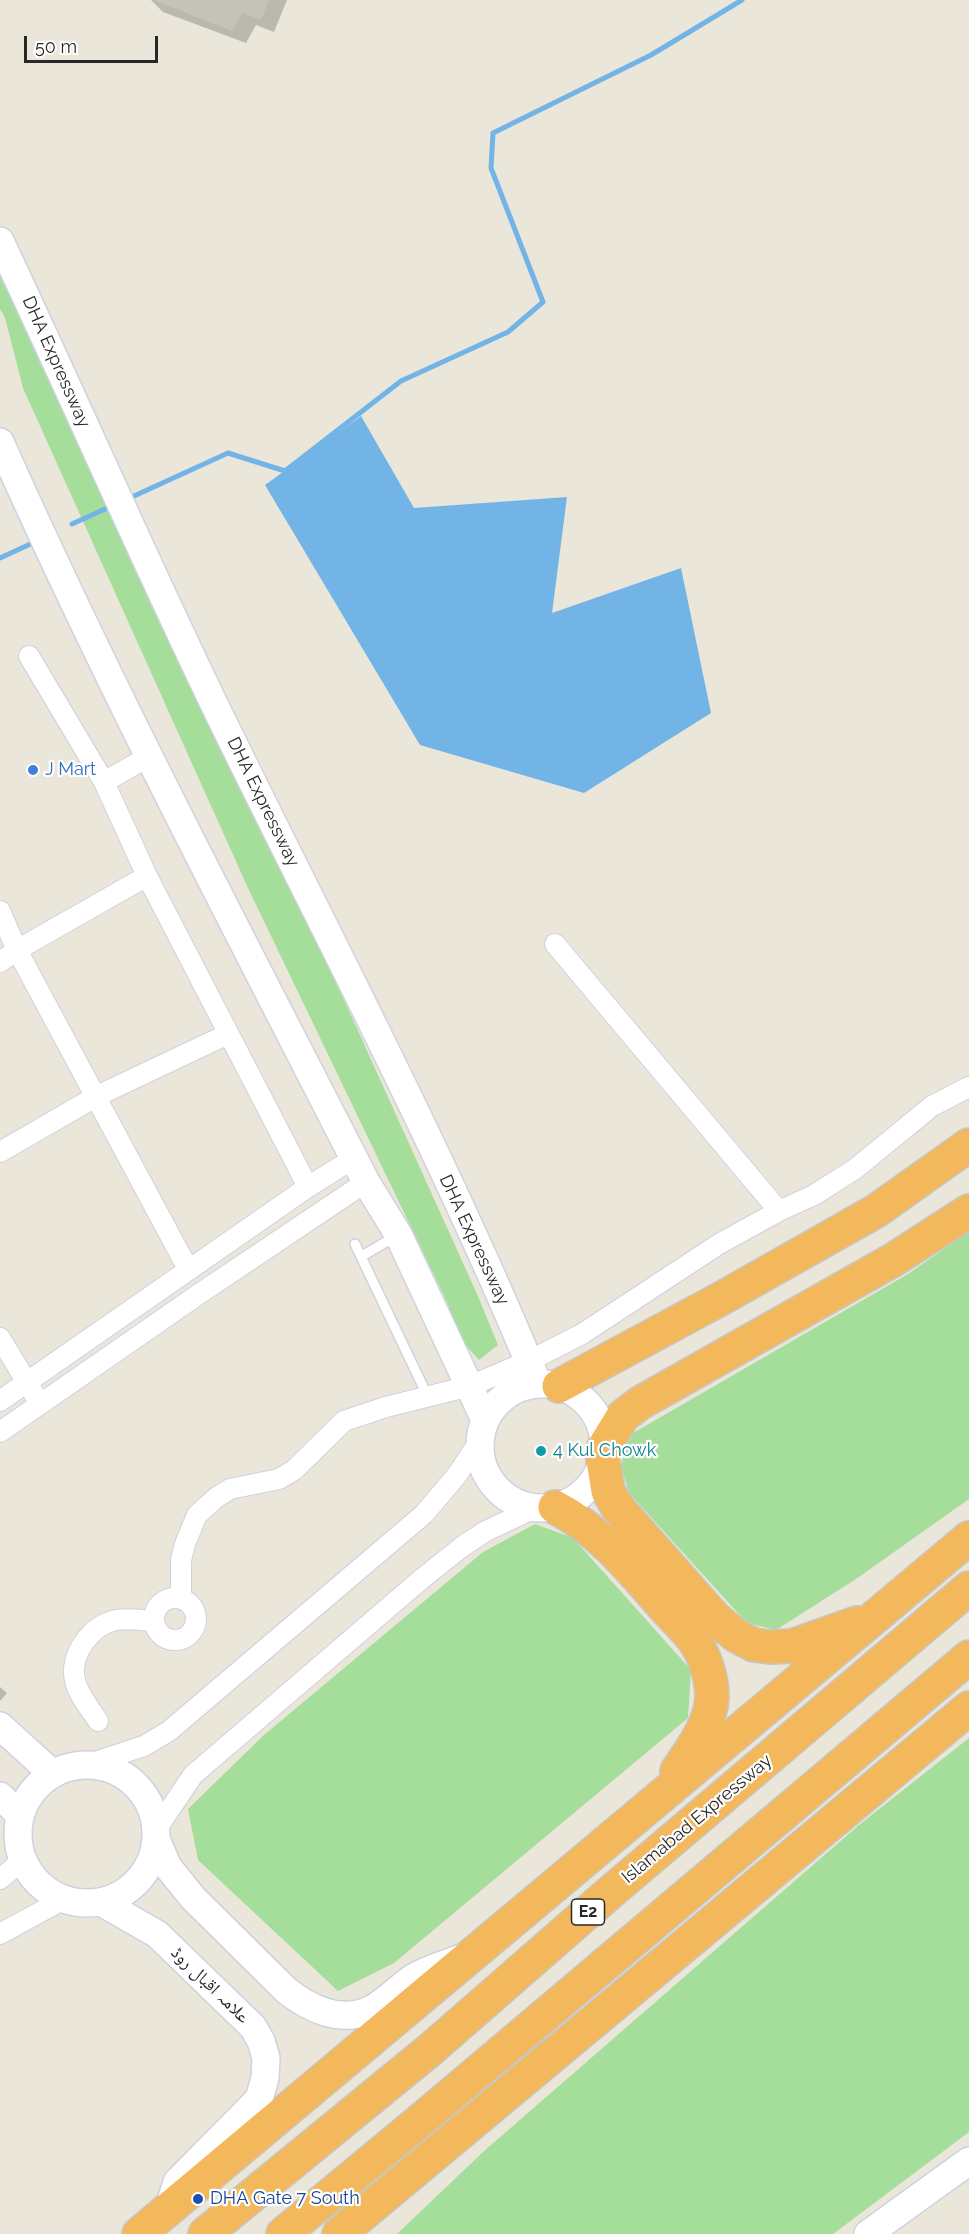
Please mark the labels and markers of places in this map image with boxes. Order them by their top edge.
place label: J Mart [45,759,96,781]
marker: J Mart [26,763,40,777]
place label: 4 Kul Chowk [553,1440,656,1462]
marker: 4 Kul Chowk [534,1444,548,1458]
place label: DHA Gate 7 South [210,2188,360,2210]
marker: DHA Gate 7 South [191,2192,205,2206]

